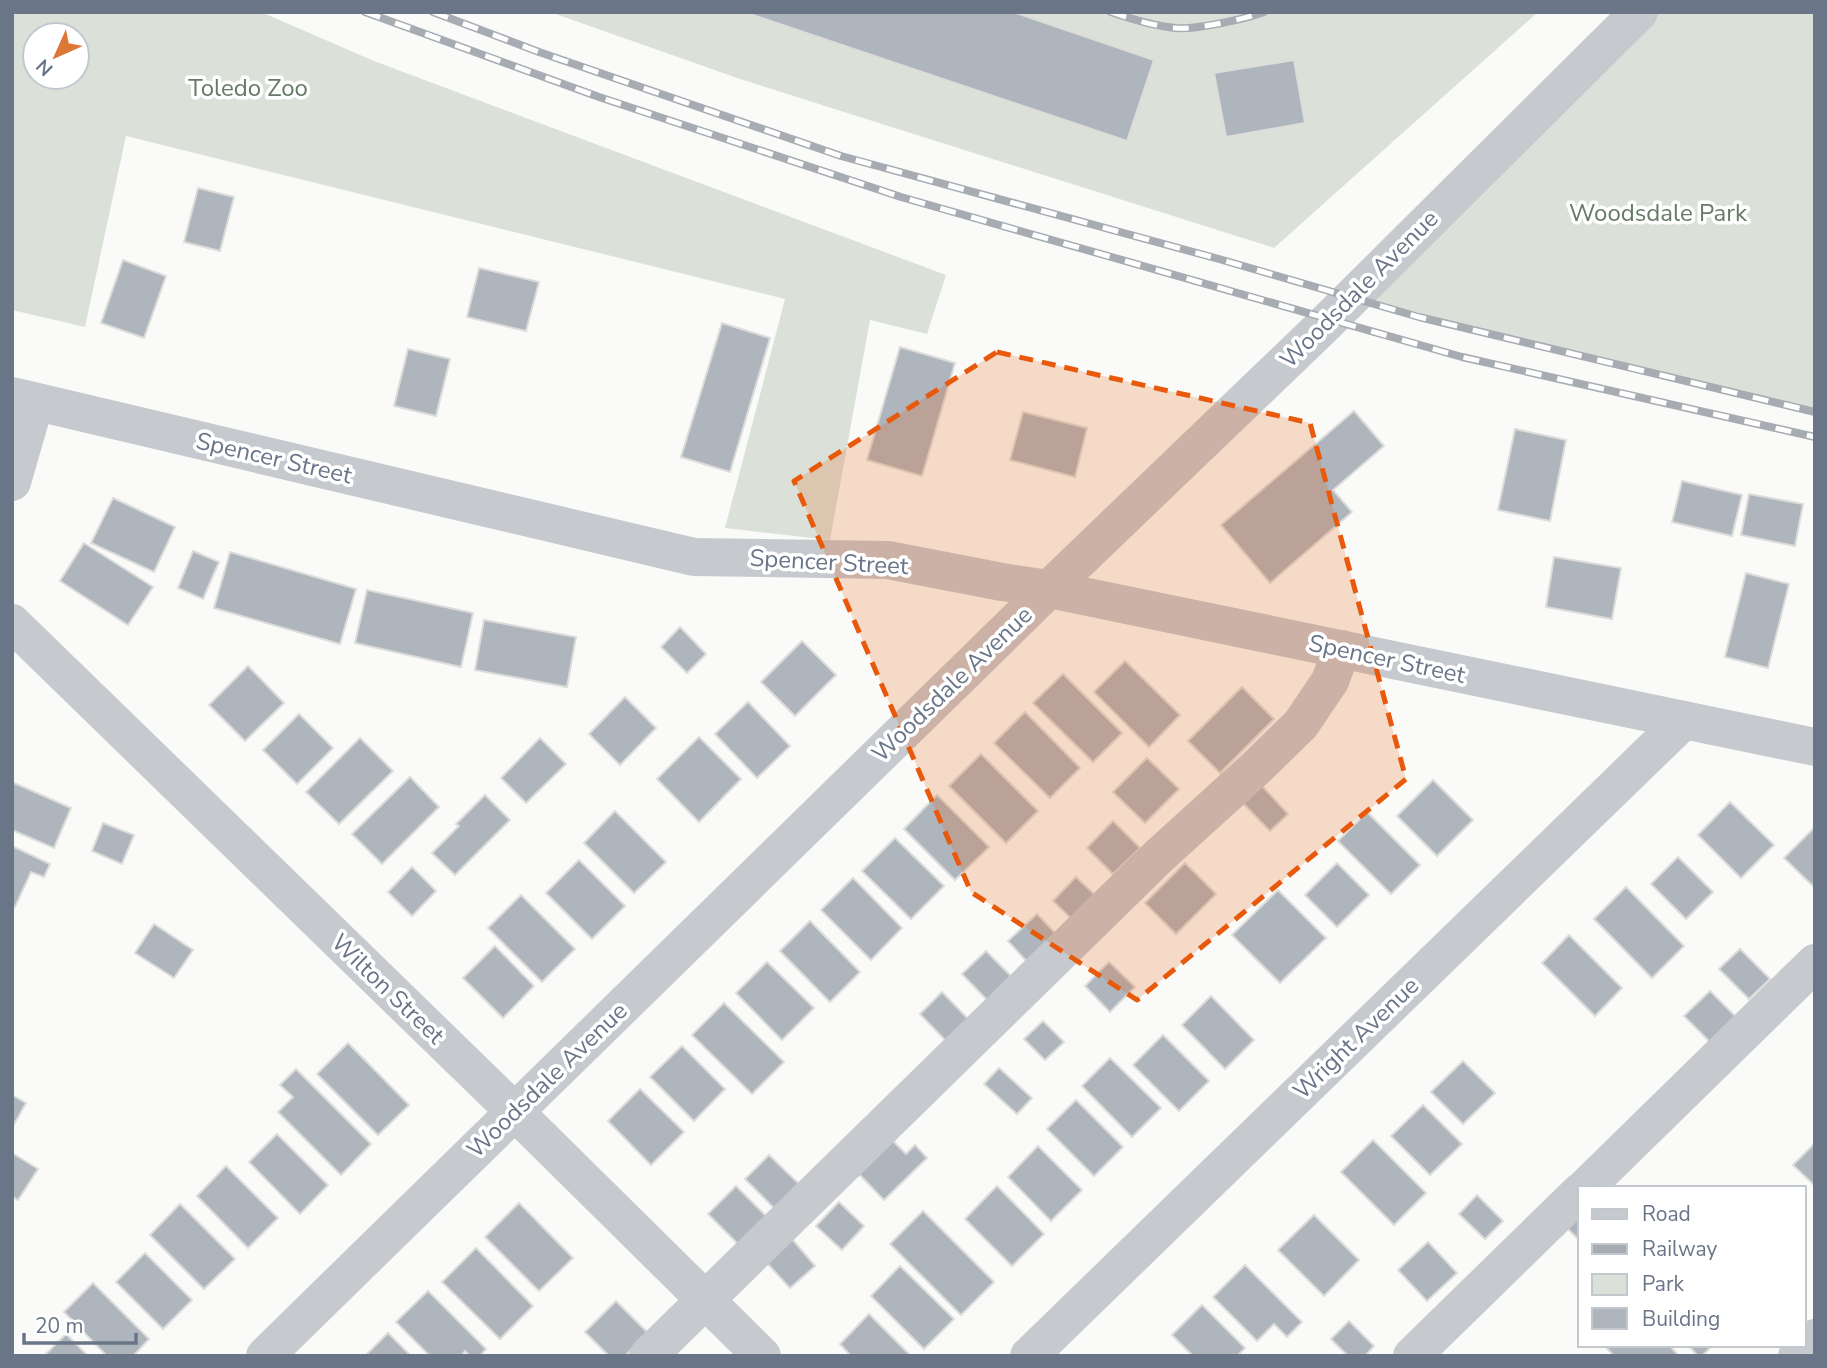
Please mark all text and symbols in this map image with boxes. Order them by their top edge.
north arrow [21,21,91,91]
text: N [30,53,59,82]
park label: Toledo Zoo [188,72,308,104]
park label: Woodsdale Park [1569,197,1748,229]
street label: Woodsdale Avenue [1273,203,1445,375]
street label: Spencer Street [193,425,356,492]
street label: Spencer Street [749,542,910,582]
street label: Woodsdale Avenue [865,599,1039,769]
street label: Spencer Street [1306,627,1469,691]
street label: Wilton Street [324,927,452,1052]
street label: Wright Avenue [1286,970,1426,1106]
street label: Woodsdale Avenue [460,995,634,1165]
legend [1578,1186,1806,1347]
text: Road [1642,1200,1691,1228]
text: Railway [1642,1235,1717,1263]
text: Park [1642,1270,1684,1298]
scale bar [24,1302,136,1346]
text: Building [1642,1305,1720,1333]
text: 20 m [35,1312,84,1340]

